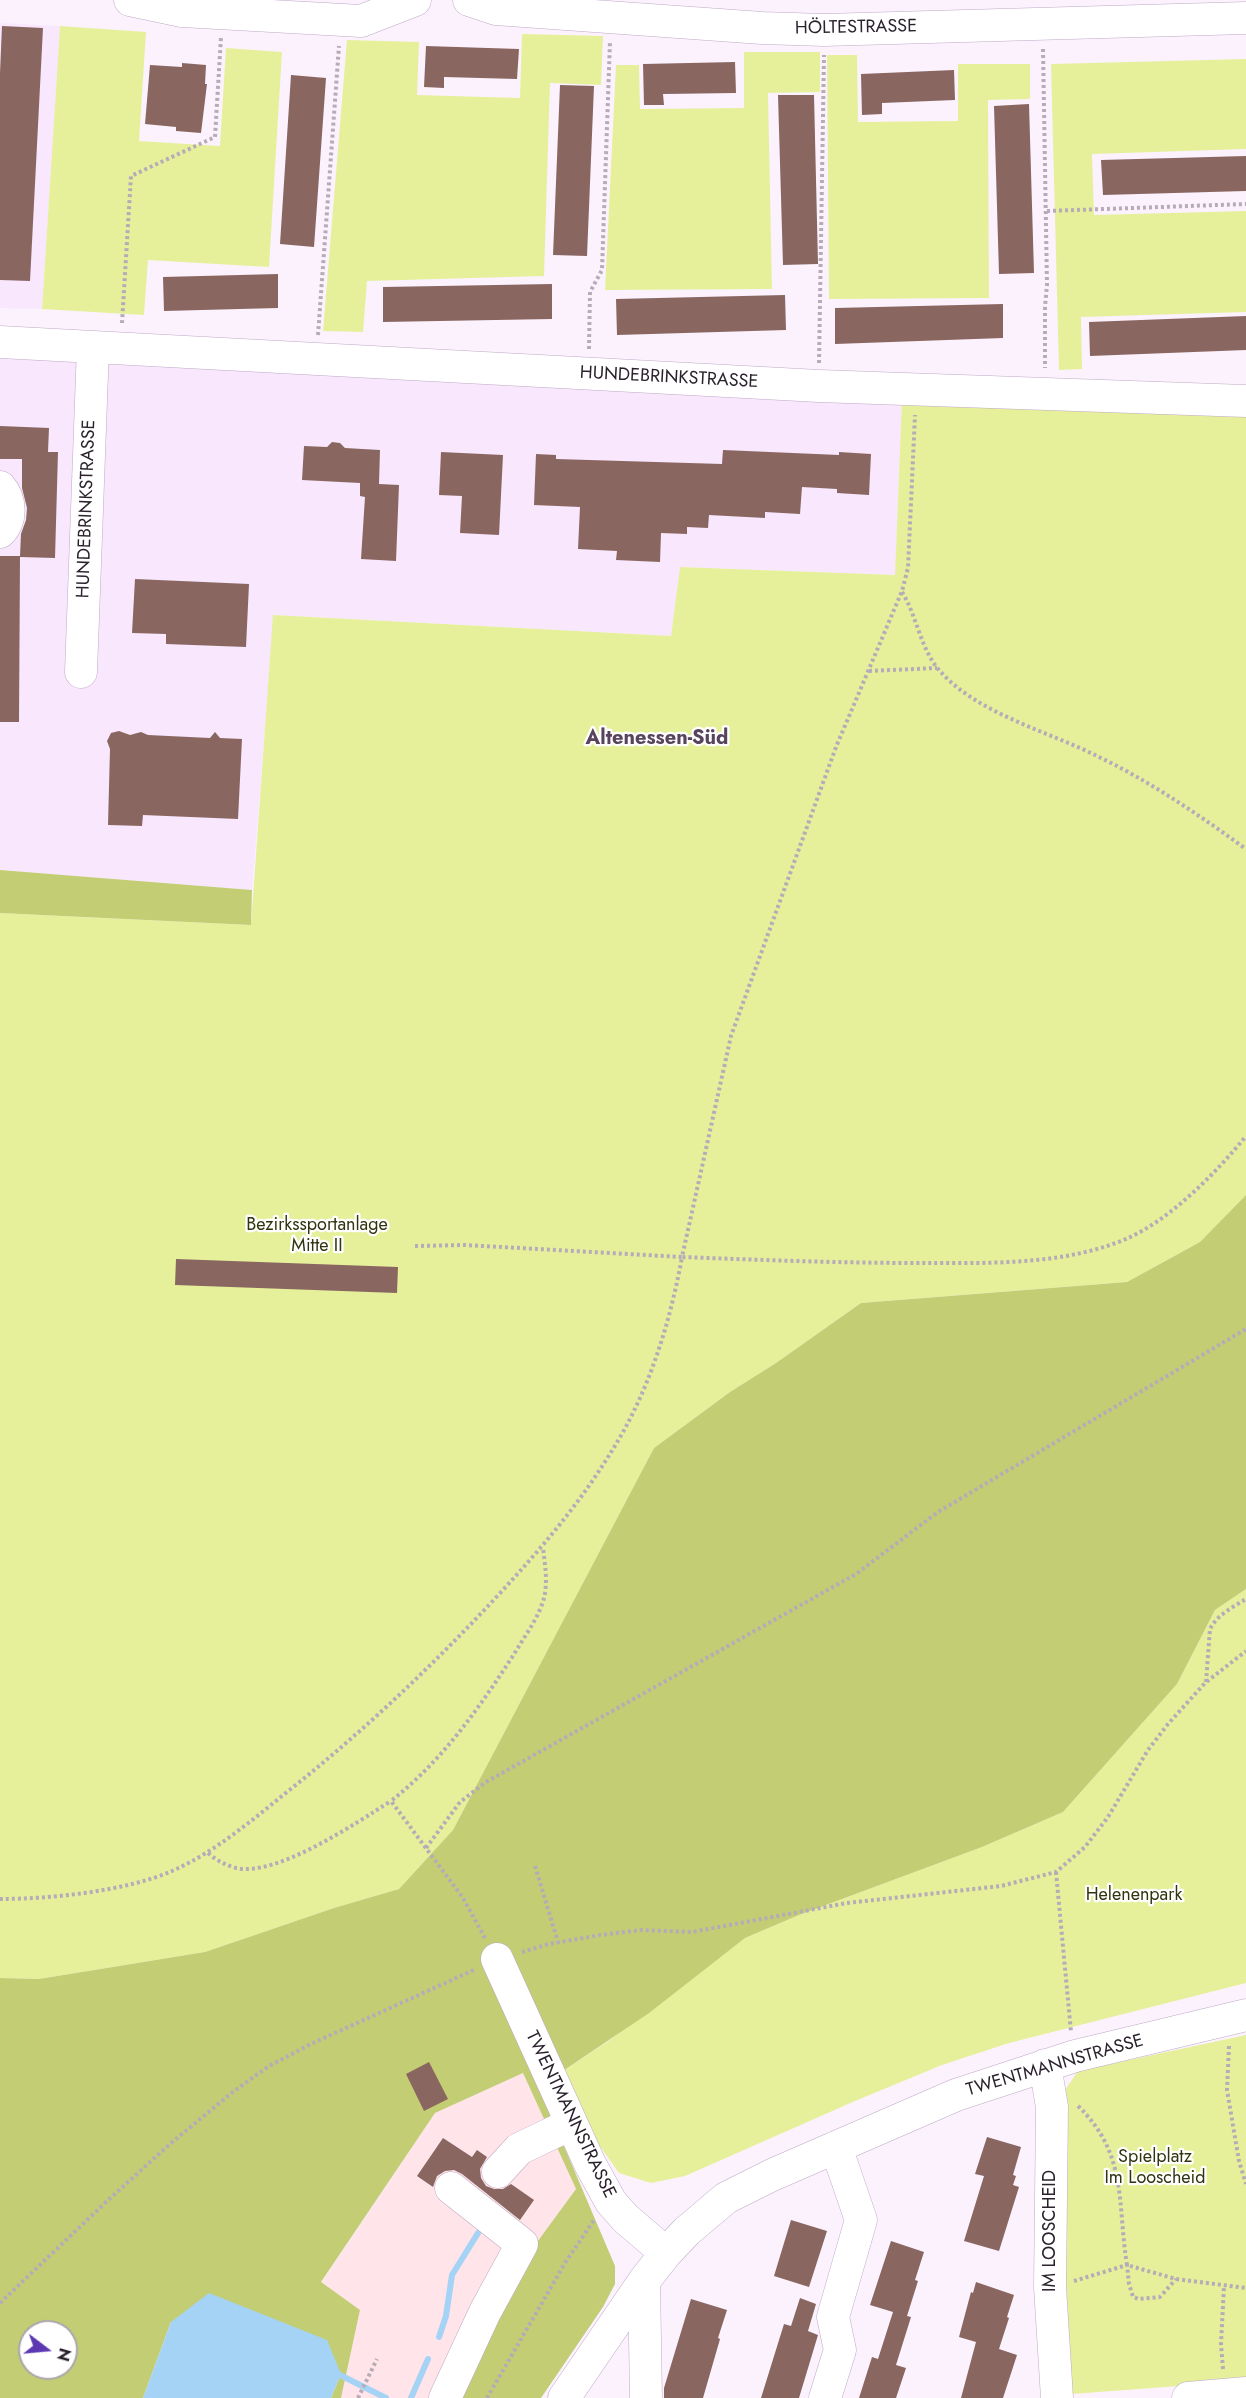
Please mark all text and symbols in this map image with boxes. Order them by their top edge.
street label: HÖLTESTRASSE [795,16,917,40]
street label: HUNDEBRINKSTRASSE [579,363,759,393]
street label: HUNDEBRINKSTRASSE [73,419,101,599]
district label: Altenessen-Süd [586,727,728,751]
park label: Bezirkssportanlage Mitte II [246,1215,388,1258]
park label: Helenenpark [1086,1885,1182,1907]
street label: TWENTMANNSTRASSE [520,2028,620,2202]
street label: TWENTMANNSTRASSE [964,2030,1146,2102]
park label: Spielplatz Im Looscheid [1104,2147,1206,2190]
street label: IM LOOSCHEID [1040,2170,1062,2292]
north arrow [18,2320,78,2380]
text: N [51,2345,77,2364]

